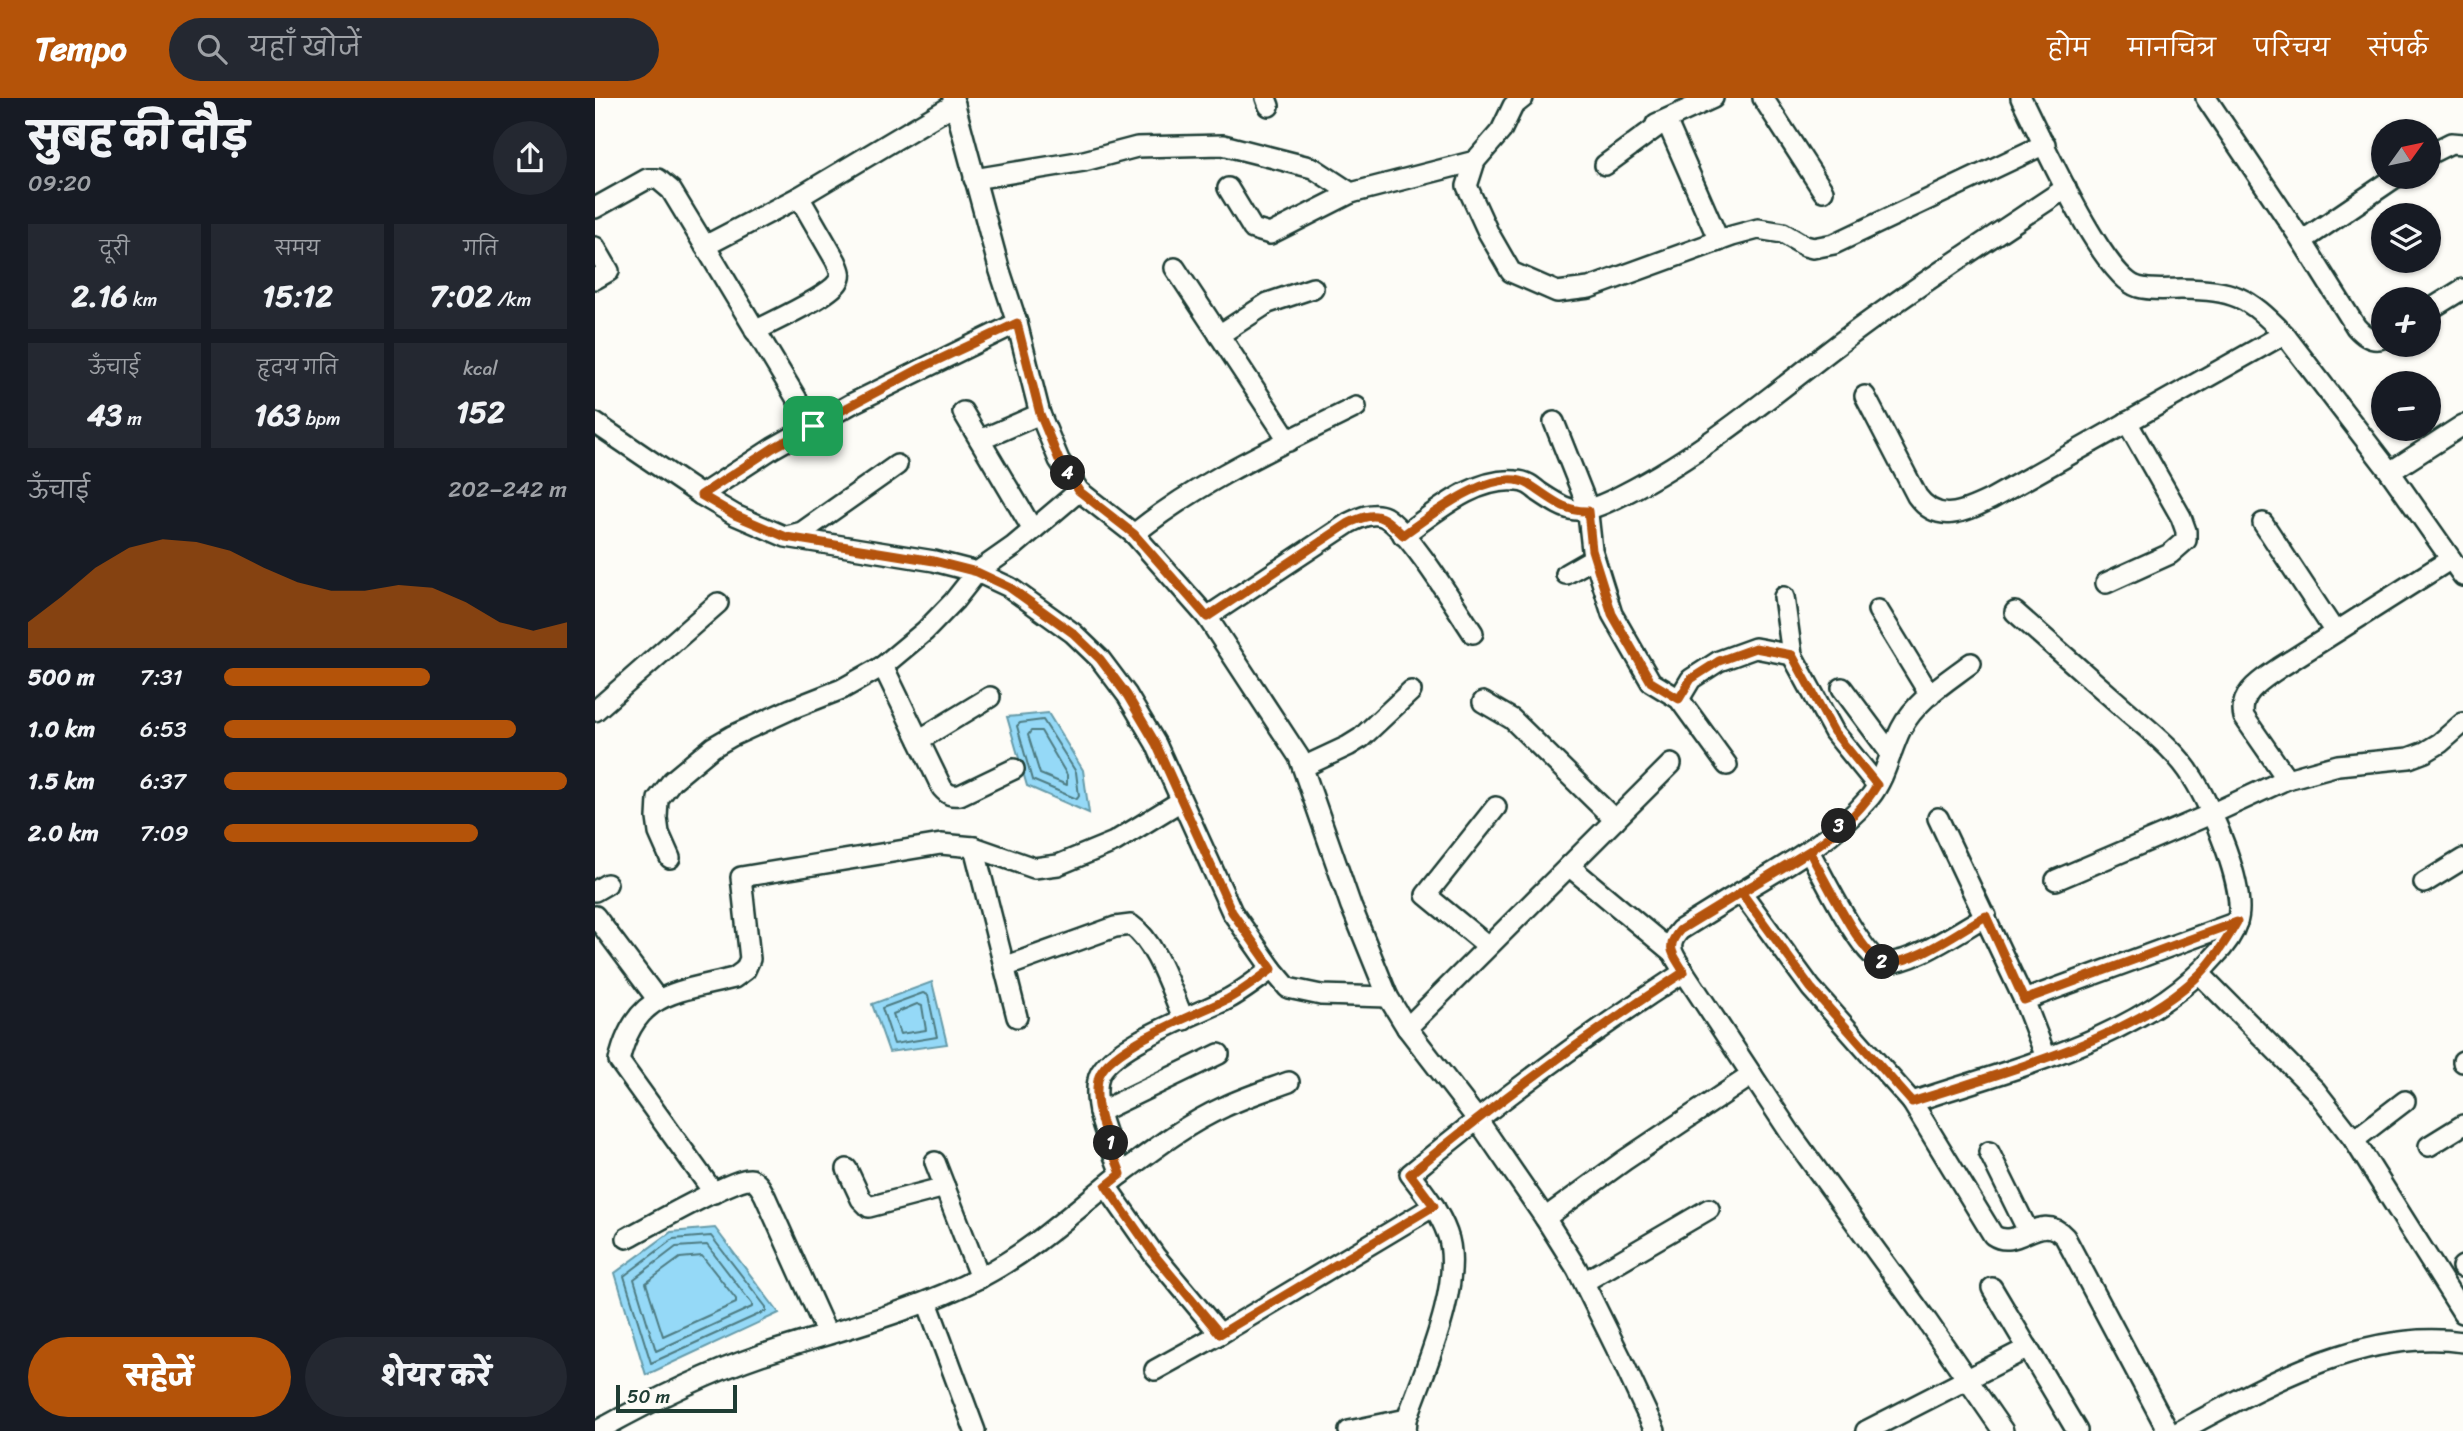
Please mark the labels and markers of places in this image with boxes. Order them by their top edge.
pin [783,396,843,456]
pin: 4 [1051,456,1085,490]
pin: 3 [1821,808,1857,844]
pin: 2 [1865,944,1899,980]
pin: 1 [1093,1126,1129,1160]

